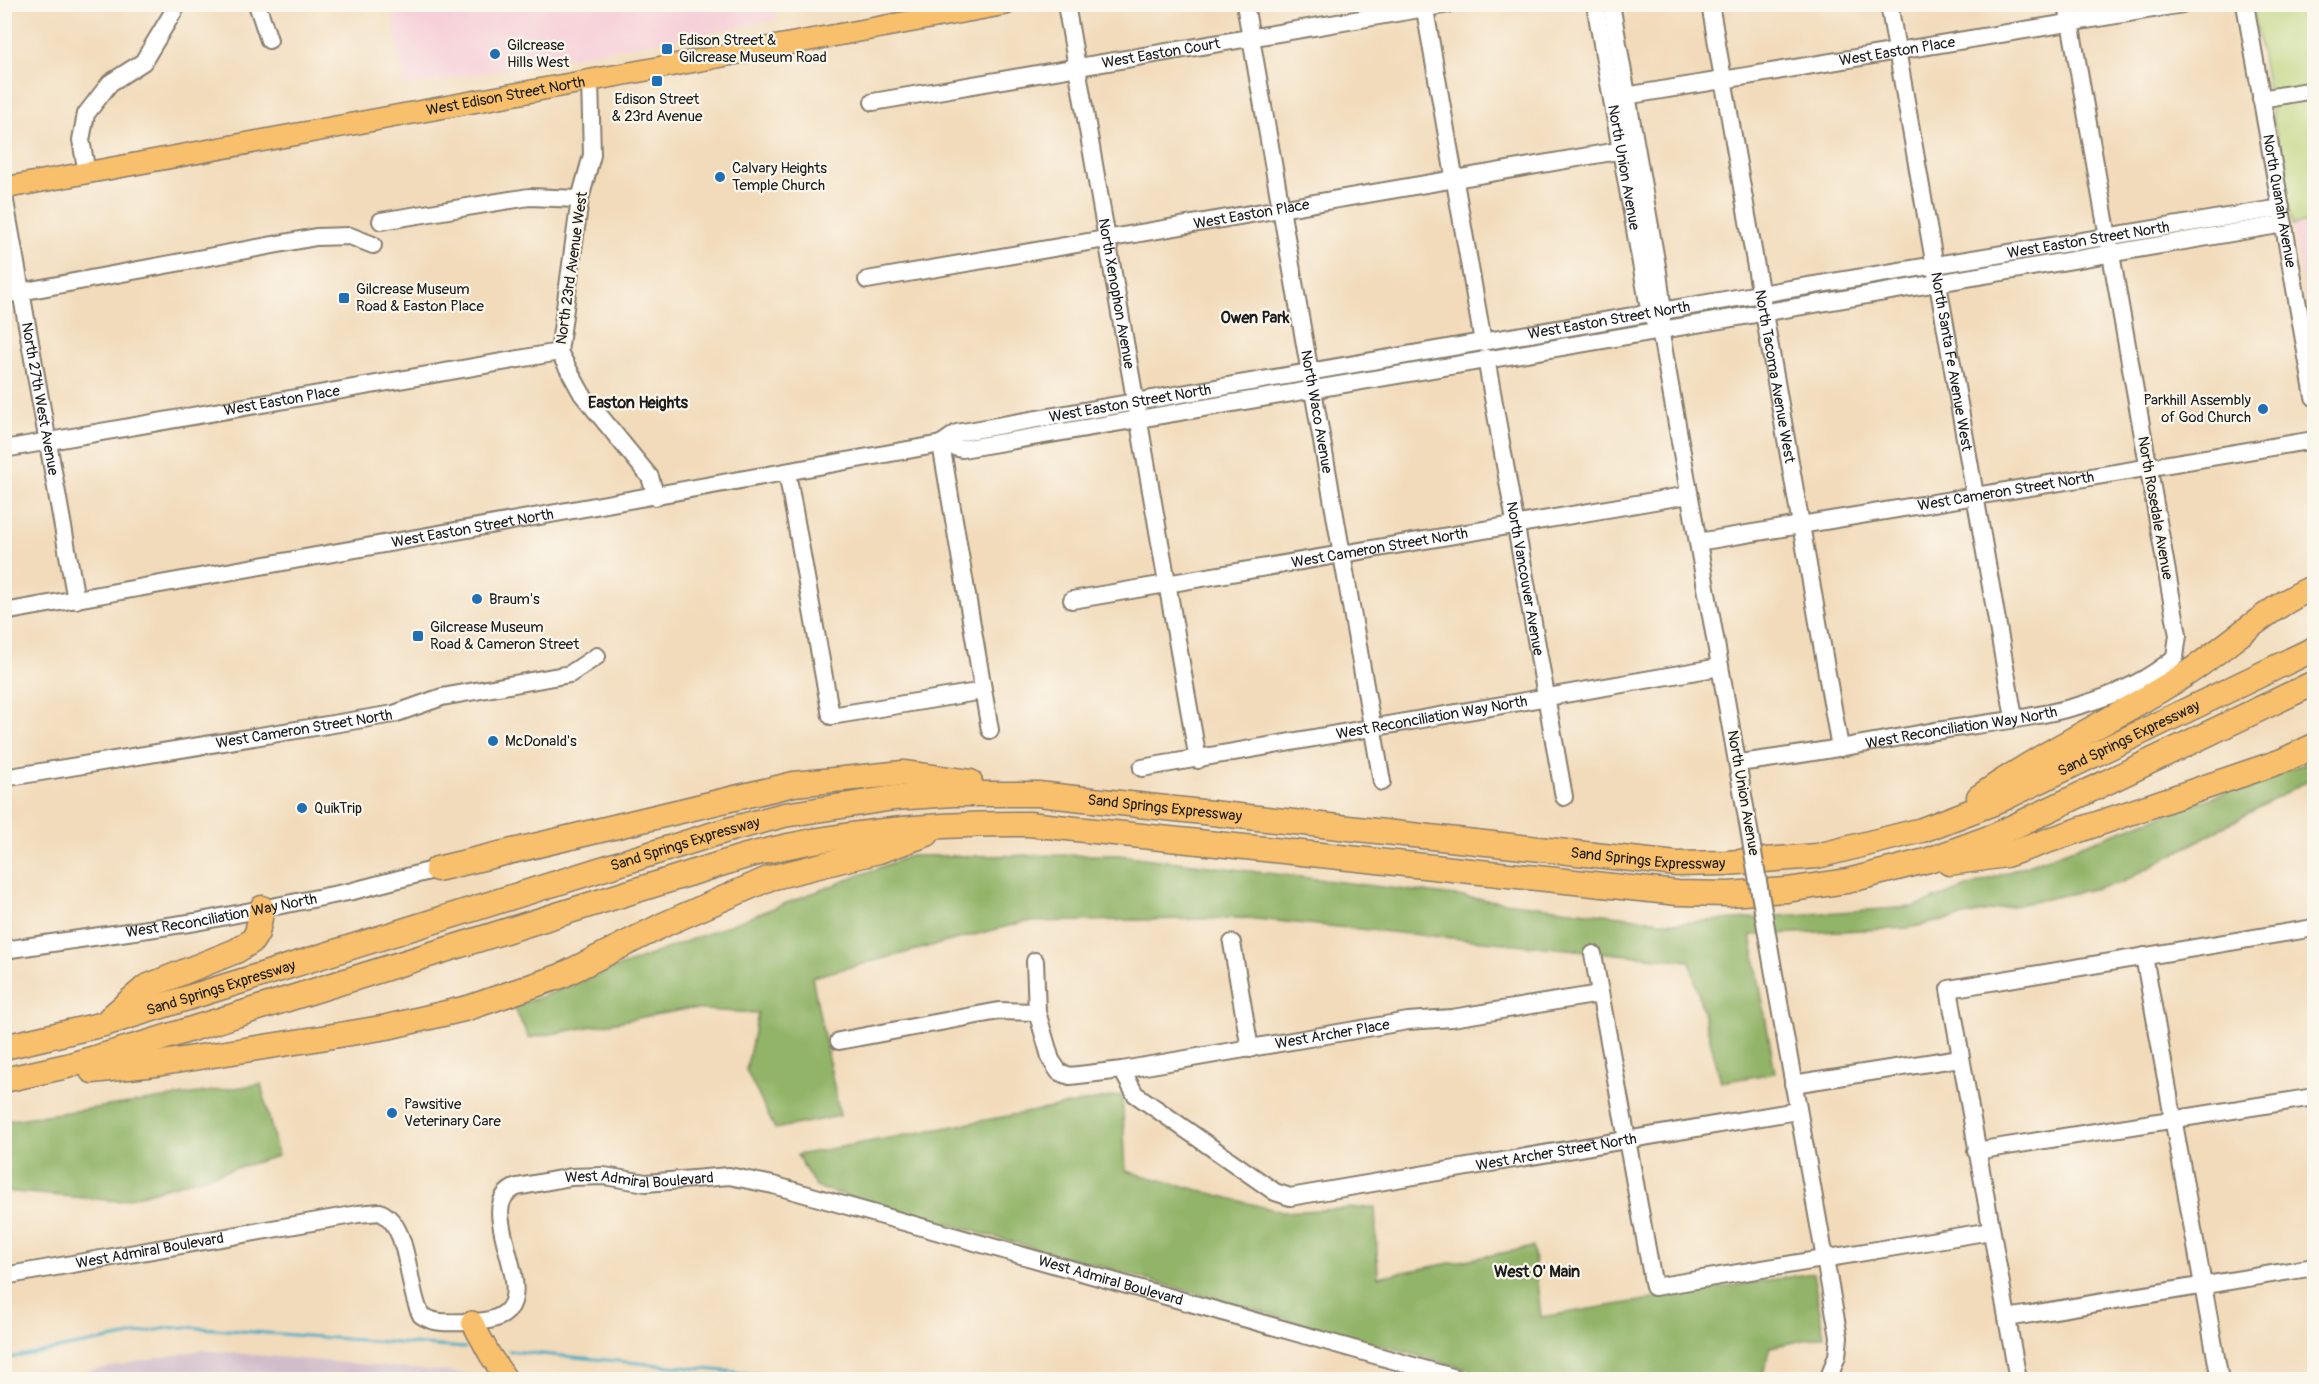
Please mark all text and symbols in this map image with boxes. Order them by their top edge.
place label: Edison Street & Gilcrease Museum Road [679,31,827,67]
street label: West Easton Place [1838,32,1957,70]
street label: West Easton Court [1100,33,1222,72]
place label: Gilcrease Hills West [507,36,570,72]
marker: Edison Street & Gilcrease Museum Road [660,42,674,56]
marker: Gilcrease Hills West [488,47,502,61]
street label: West Edison Street North [425,72,587,120]
marker: Edison Street & 23rd Avenue [650,74,664,88]
place label: Edison Street & 23rd Avenue [612,90,703,126]
street label: North Union Avenue [1604,103,1645,232]
street label: North Quanah Avenue [2259,133,2301,270]
place label: Calvary Heights Temple Church [732,159,827,195]
marker: Calvary Heights Temple Church [713,170,727,184]
street label: North 23rd Avenue West [552,189,592,346]
street label: West Easton Place [1192,195,1311,233]
street label: North Xenophon Avenue [1094,217,1139,371]
street label: West Easton Street North [2006,217,2171,263]
street label: North Santa Fe Avenue West [1927,271,1977,454]
place label: Gilcrease Museum Road & Easton Place [356,280,485,316]
street label: North Tacoma Avenue West [1751,288,1800,465]
marker: Gilcrease Museum Road & Easton Place [337,291,351,305]
street label: West Easton Street North [1526,297,1691,343]
district label: Owen Park [1220,308,1290,328]
street label: North 27th West Avenue [17,321,63,477]
street label: North Waco Avenue [1297,349,1337,475]
street label: West Easton Street North [1048,380,1212,426]
street label: West Easton Place [222,381,342,420]
place label: Parkhill Assembly of God Church [2143,391,2252,427]
district label: Easton Heights [588,393,689,413]
marker: Parkhill Assembly of God Church [2256,402,2270,416]
street label: North Rosedale Avenue [2133,435,2177,582]
street label: West Cameron Street North [1916,467,2095,515]
street label: North Vancouver Avenue [1502,500,1548,658]
street label: West Easton Street North [390,504,555,552]
street label: West Cameron Street North [1290,523,1469,572]
place label: Braum's [489,590,540,609]
marker: Braum's [470,592,484,606]
place label: Gilcrease Museum Road & Cameron Street [430,618,580,654]
marker: Gilcrease Museum Road & Cameron Street [411,629,425,643]
street label: West Reconciliation Way North [1334,691,1529,743]
street label: Sand Springs Expressway [2054,696,2203,780]
street label: West Reconciliation Way North [1864,702,2059,753]
street label: West Cameron Street North [214,705,394,753]
street label: North Union Avenue [1723,729,1763,858]
place label: McDonald's [505,732,577,751]
marker: McDonald's [486,734,500,748]
street label: Sand Springs Expressway [1087,790,1244,826]
place label: QuikTrip [314,799,362,818]
marker: QuikTrip [295,801,309,815]
street label: Sand Springs Expressway [608,812,762,875]
street label: Sand Springs Expressway [1570,843,1726,874]
street label: West Reconciliation Way North [124,889,318,942]
street label: Sand Springs Expressway [144,955,298,1020]
street label: West Archer Place [1274,1015,1392,1053]
place label: Pawsitive Veterinary Care [404,1095,501,1131]
marker: Pawsitive Veterinary Care [385,1106,399,1120]
street label: West Archer Street North [1474,1129,1638,1175]
street label: West Admiral Boulevard [564,1166,715,1192]
street label: West Admiral Boulevard [74,1228,225,1273]
street label: West Admiral Boulevard [1036,1251,1185,1310]
district label: West O' Main [1494,1262,1580,1282]

